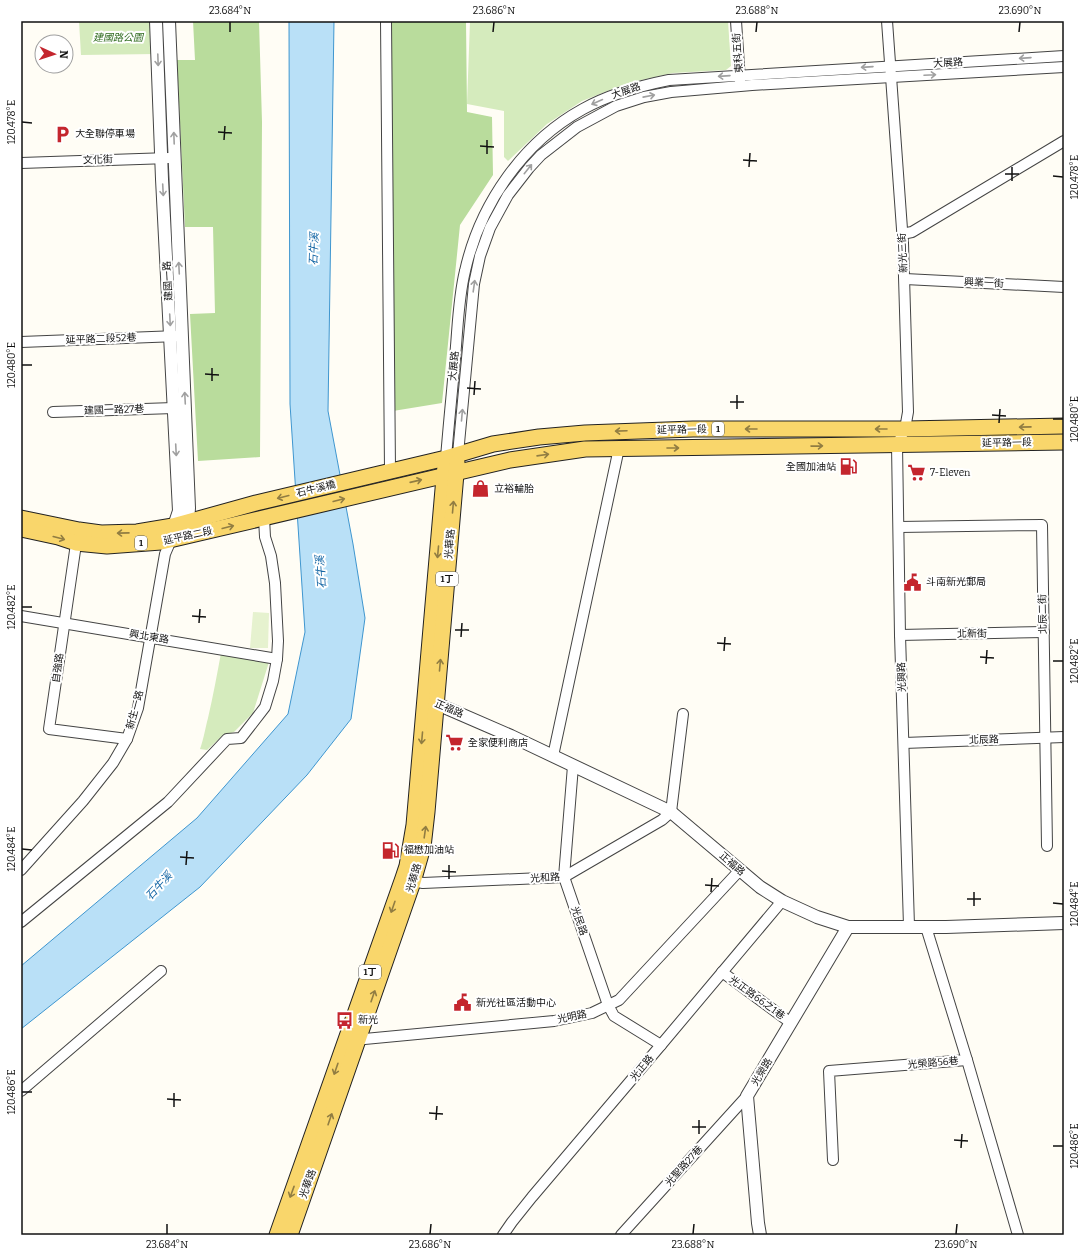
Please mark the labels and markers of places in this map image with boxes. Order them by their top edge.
parking icon: 大全聯停車場 [52,124,72,144]
place label: 大全聯停車場 [75,128,135,140]
fuel station icon: 全國加油站 [839,457,859,477]
place label: 全國加油站 [786,461,836,473]
supermarket icon: 7-Eleven [907,463,927,483]
place label: 7-Eleven [930,467,971,479]
shop icon: 立裕輪胎 [471,479,491,499]
place label: 立裕輪胎 [494,483,534,495]
public building icon: 斗南新光郵局 [903,572,923,592]
place label: 斗南新光郵局 [926,576,986,588]
supermarket icon: 全家便利商店 [445,733,465,753]
place label: 全家便利商店 [468,737,528,749]
fuel station icon: 福懋加油站 [381,840,401,860]
place label: 福懋加油站 [404,844,454,856]
public building icon: 新光社區活動中心 [453,993,473,1013]
place label: 新光社區活動中心 [476,997,556,1009]
bus stop icon: 新光 [335,1010,355,1030]
place label: 新光 [358,1014,378,1026]

